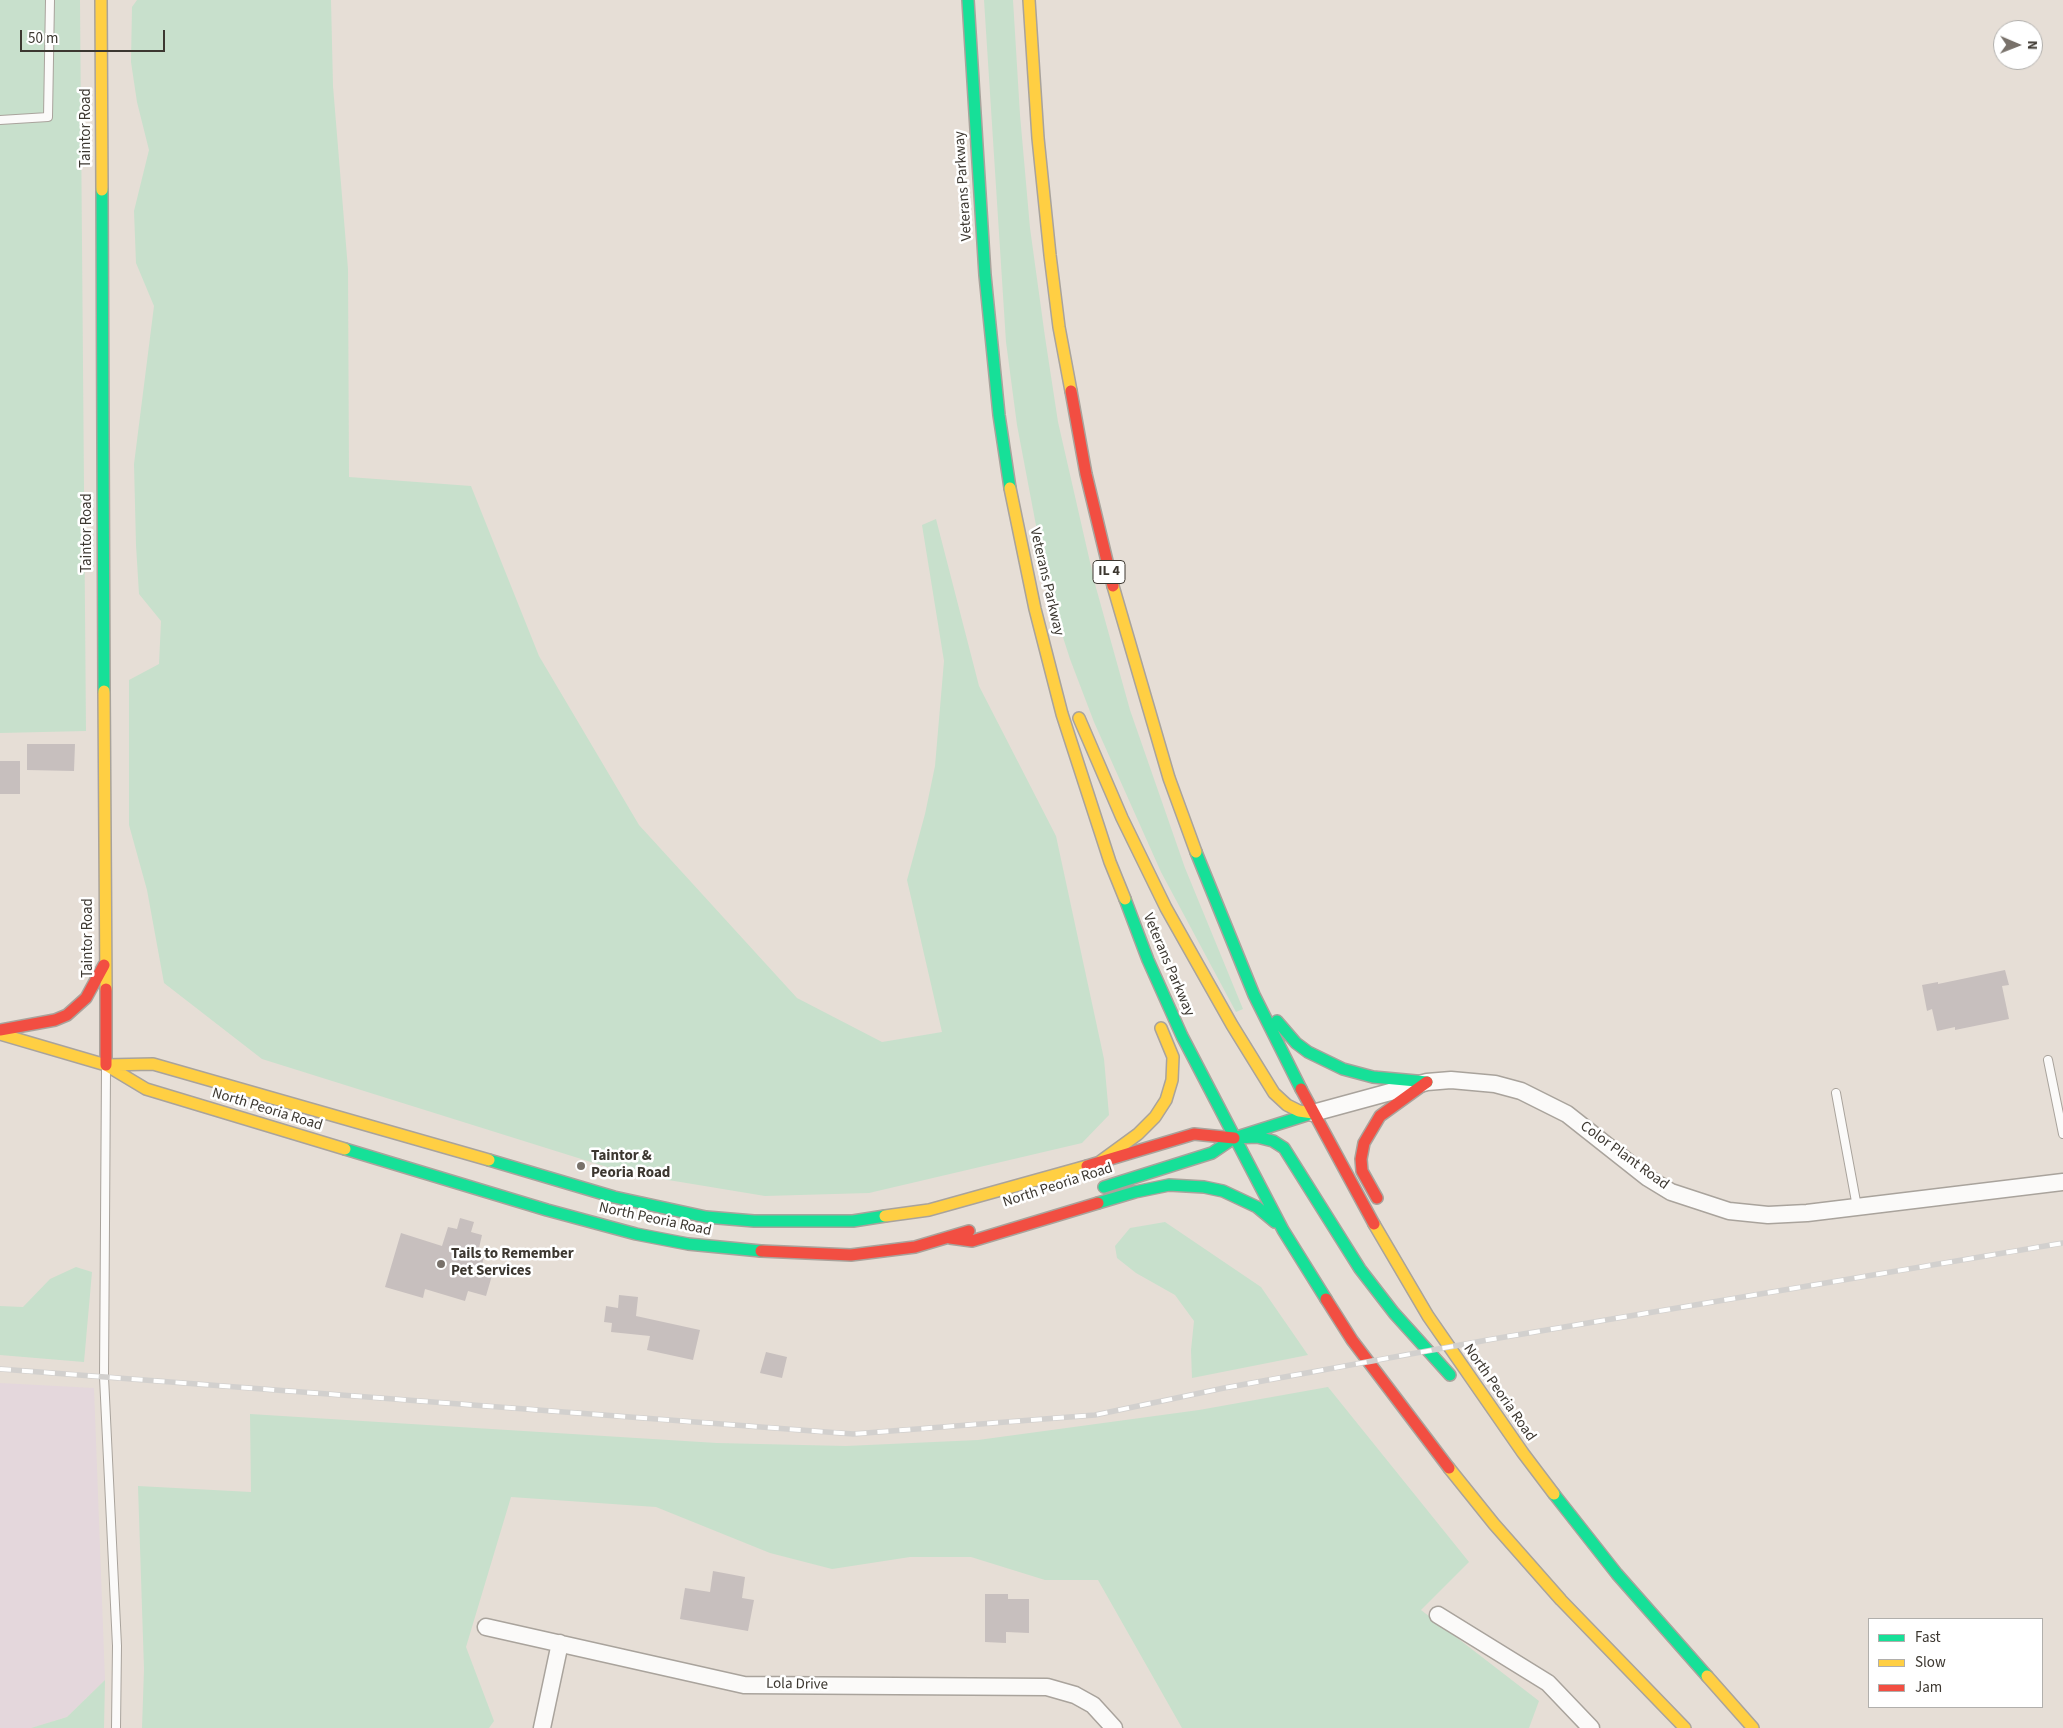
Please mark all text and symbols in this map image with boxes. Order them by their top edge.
scale bar [22,20,168,52]
north arrow [1993,20,2043,70]
text: 50 m [28,28,58,49]
text: N [2022,40,2042,50]
street label: Taintor Road [78,88,96,168]
street label: Veterans Parkway [951,130,977,242]
street label: Taintor Road [79,493,97,573]
street label: Veterans Parkway [1025,526,1067,638]
road number: IL 4 [1093,560,1125,584]
street label: Taintor Road [80,898,98,978]
street label: Veterans Parkway [1138,911,1198,1019]
street label: North Peoria Road [210,1085,324,1135]
street label: Color Plant Road [1576,1118,1672,1194]
place label: Taintor & Peoria Road [591,1148,670,1183]
marker: Taintor & Peoria Road [575,1160,587,1172]
street label: North Peoria Road [1001,1160,1115,1212]
street label: North Peoria Road [597,1199,713,1241]
place label: Tails to Remember Pet Services [451,1246,574,1281]
marker: Tails to Remember Pet Services [435,1258,447,1270]
street label: North Peoria Road [1459,1341,1539,1445]
legend [1868,1618,2043,1708]
text: Fast [1915,1627,1941,1648]
text: Slow [1915,1652,1946,1673]
street label: Lola Drive [766,1675,828,1695]
text: Jam [1915,1677,1942,1698]

